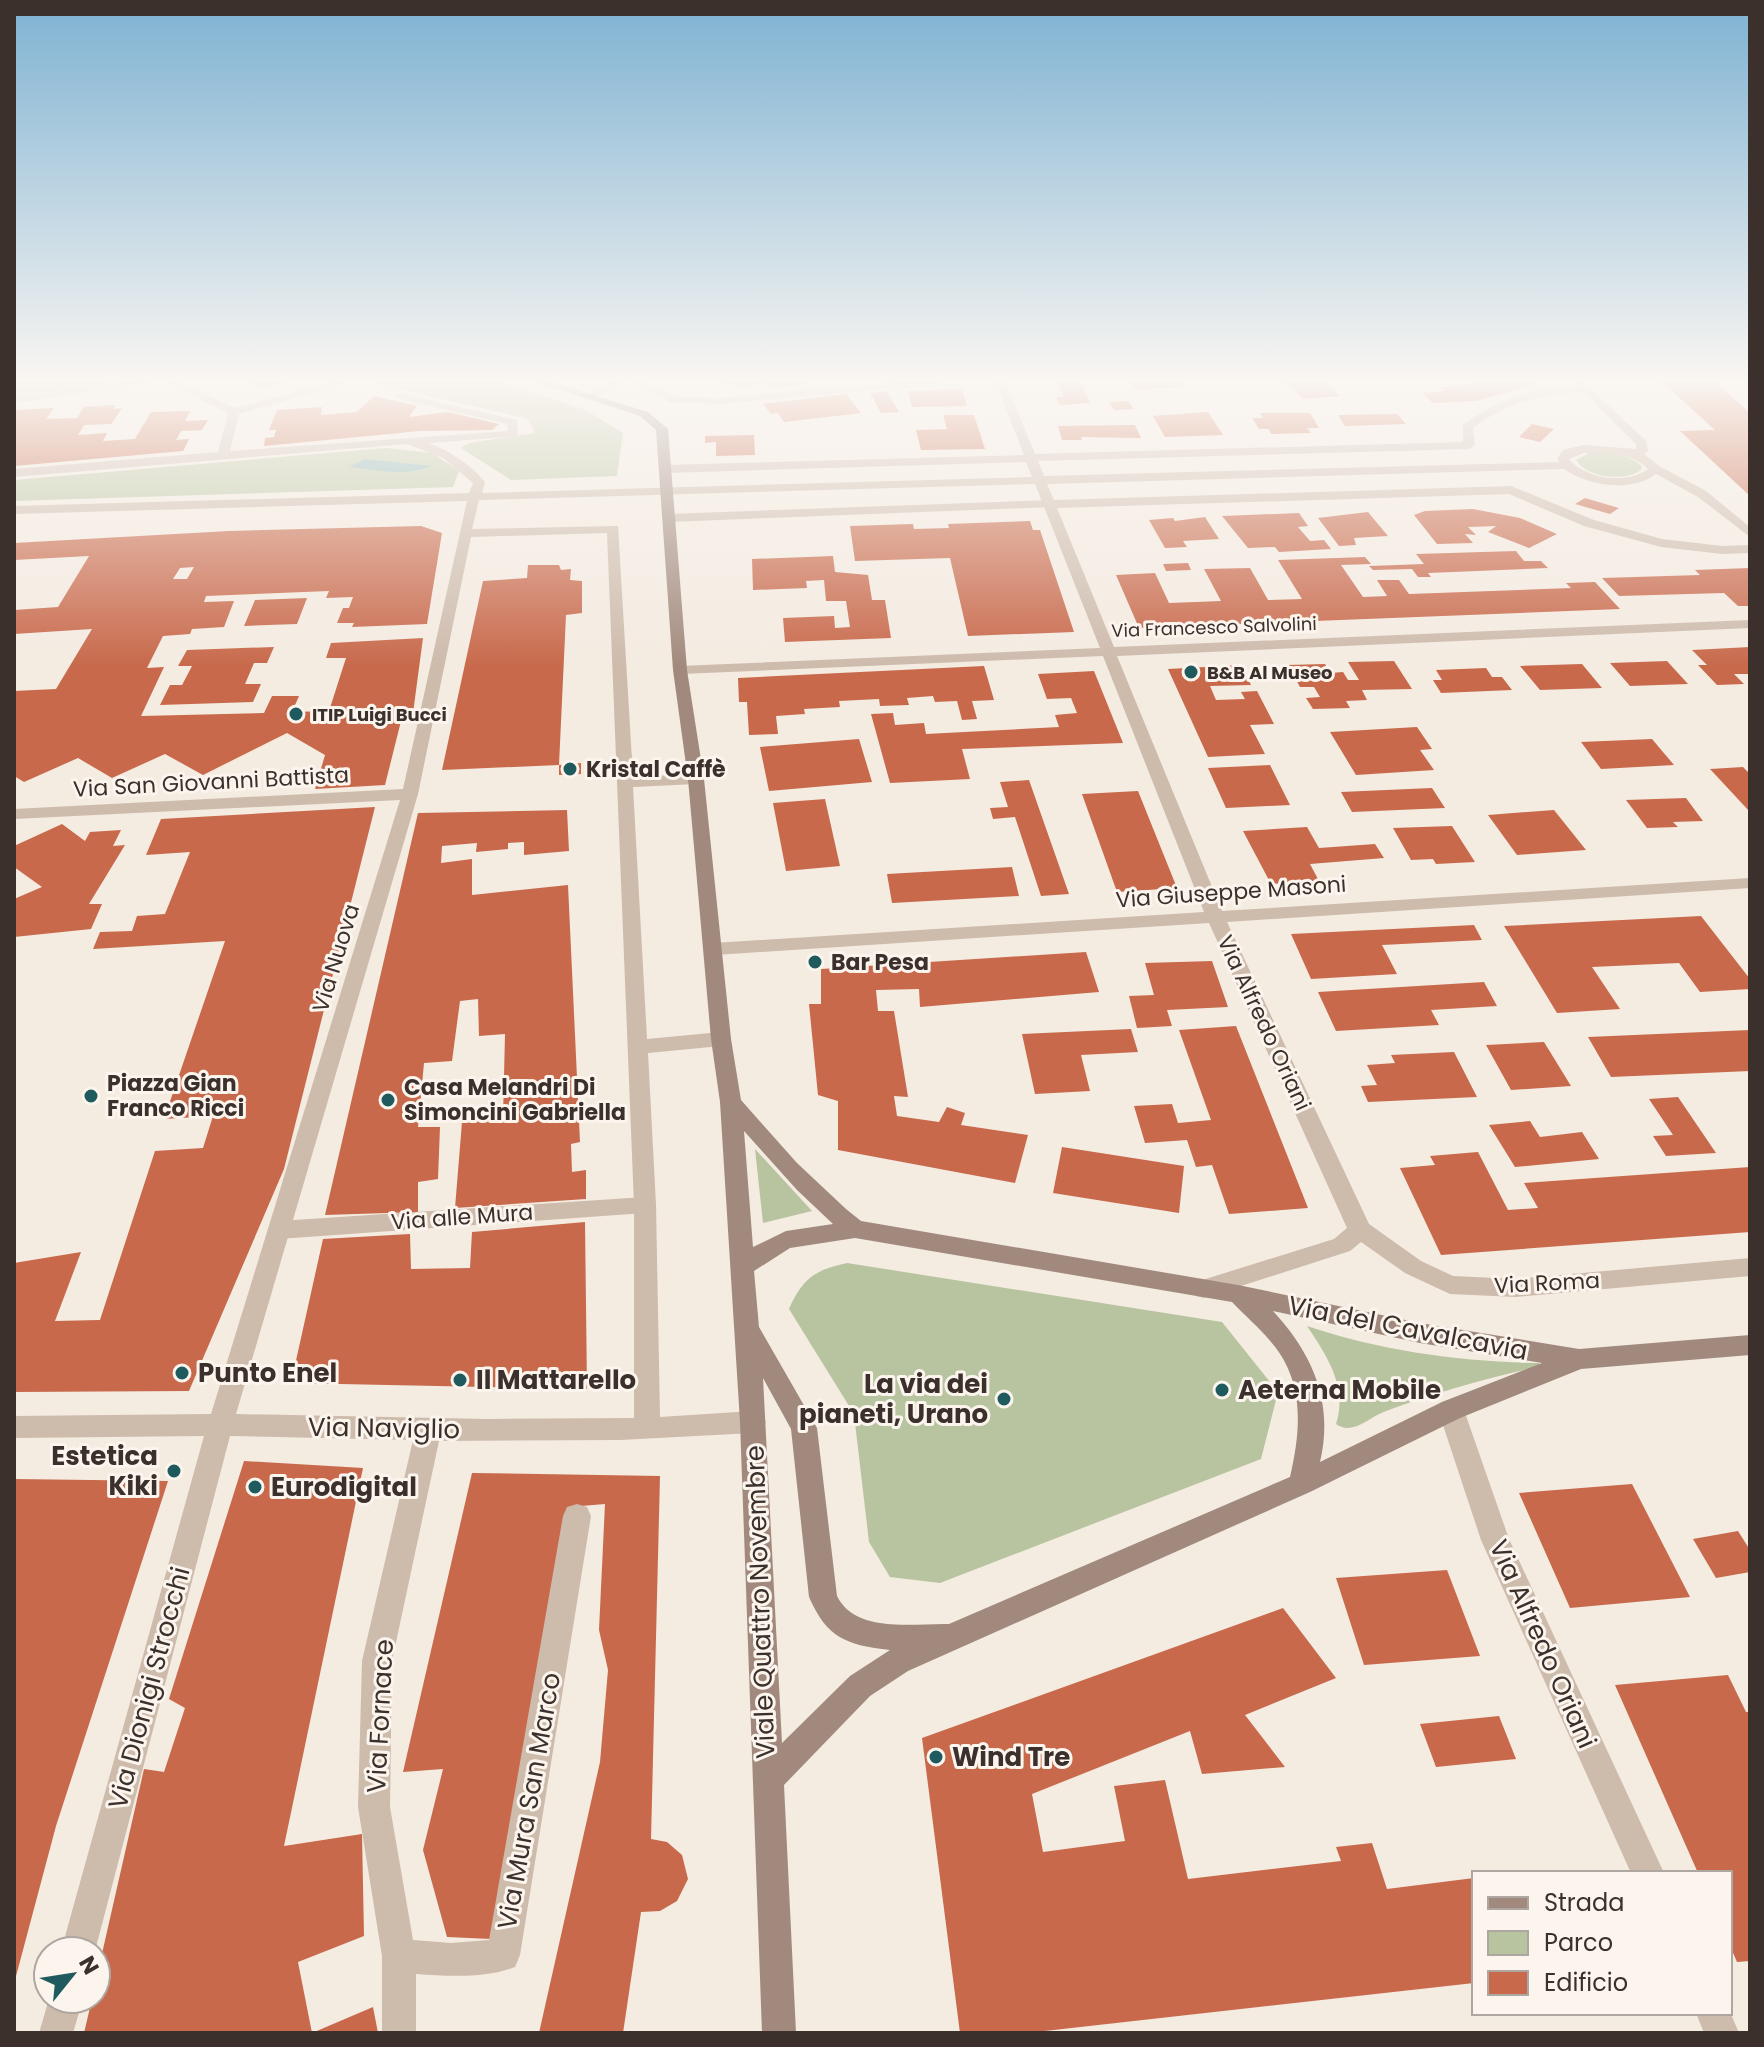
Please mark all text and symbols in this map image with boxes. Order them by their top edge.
street label: Via Francesco Salvolini [1111,611,1317,643]
place label: B&B Al Museo [1207,660,1333,685]
marker: B&B Al Museo [1182,663,1200,681]
place label: ITIP Luigi Bucci [312,702,447,727]
marker: ITIP Luigi Bucci [287,705,305,723]
place label: Kristal Caffè [586,754,726,785]
street label: Via San Giovanni Battista [72,759,350,805]
marker: Kristal Caffè [561,760,579,778]
street label: Via Giuseppe Masoni [1115,868,1347,916]
street label: Via Nuova [305,900,367,1016]
street label: Via Alfredo Oriani [1210,930,1318,1116]
place label: Bar Pesa [831,947,929,978]
marker: Bar Pesa [806,953,824,971]
place label: Piazza Gian Franco Ricci [107,1068,244,1124]
place label: Casa Melandri Di Simoncini Gabriella [404,1072,626,1128]
marker: Piazza Gian Franco Ricci [82,1087,100,1105]
marker: Casa Melandri Di Simoncini Gabriella [379,1091,397,1109]
street label: Via alle Mura [390,1197,534,1237]
street label: Via Roma [1493,1265,1601,1301]
street label: Via del Cavalcavia [1285,1287,1531,1369]
place label: Punto Enel [198,1355,337,1391]
place label: Il Mattarello [476,1362,636,1398]
marker: Punto Enel [173,1364,191,1382]
place label: La via dei pianeti, Urano [799,1366,988,1432]
marker: Il Mattarello [451,1371,469,1389]
place label: Aeterna Mobile [1238,1372,1441,1408]
marker: Aeterna Mobile [1213,1381,1231,1399]
marker: La via dei pianeti, Urano [995,1390,1013,1408]
street label: Via Naviglio [308,1409,460,1447]
place label: Estetica Kiki [51,1438,158,1504]
street label: Viale Quattro Novembre [737,1445,783,1759]
marker: Estetica Kiki [165,1462,183,1480]
place label: Eurodigital [271,1469,417,1505]
marker: Eurodigital [246,1478,264,1496]
street label: Via Alfredo Oriani [1481,1534,1605,1754]
street label: Via Dionigi Strocchi [99,1563,199,1813]
street label: Via Fornace [358,1638,402,1794]
street label: Via Mura San Marco [489,1670,569,1932]
place label: Wind Tre [952,1739,1070,1775]
marker: Wind Tre [927,1748,945,1766]
legend [1472,1871,1732,2015]
text: Strada [1544,1886,1624,1919]
text: Parco [1544,1926,1613,1959]
north arrow [32,1935,112,2015]
text: N [71,1950,106,1980]
text: Edificio [1544,1966,1628,1999]

